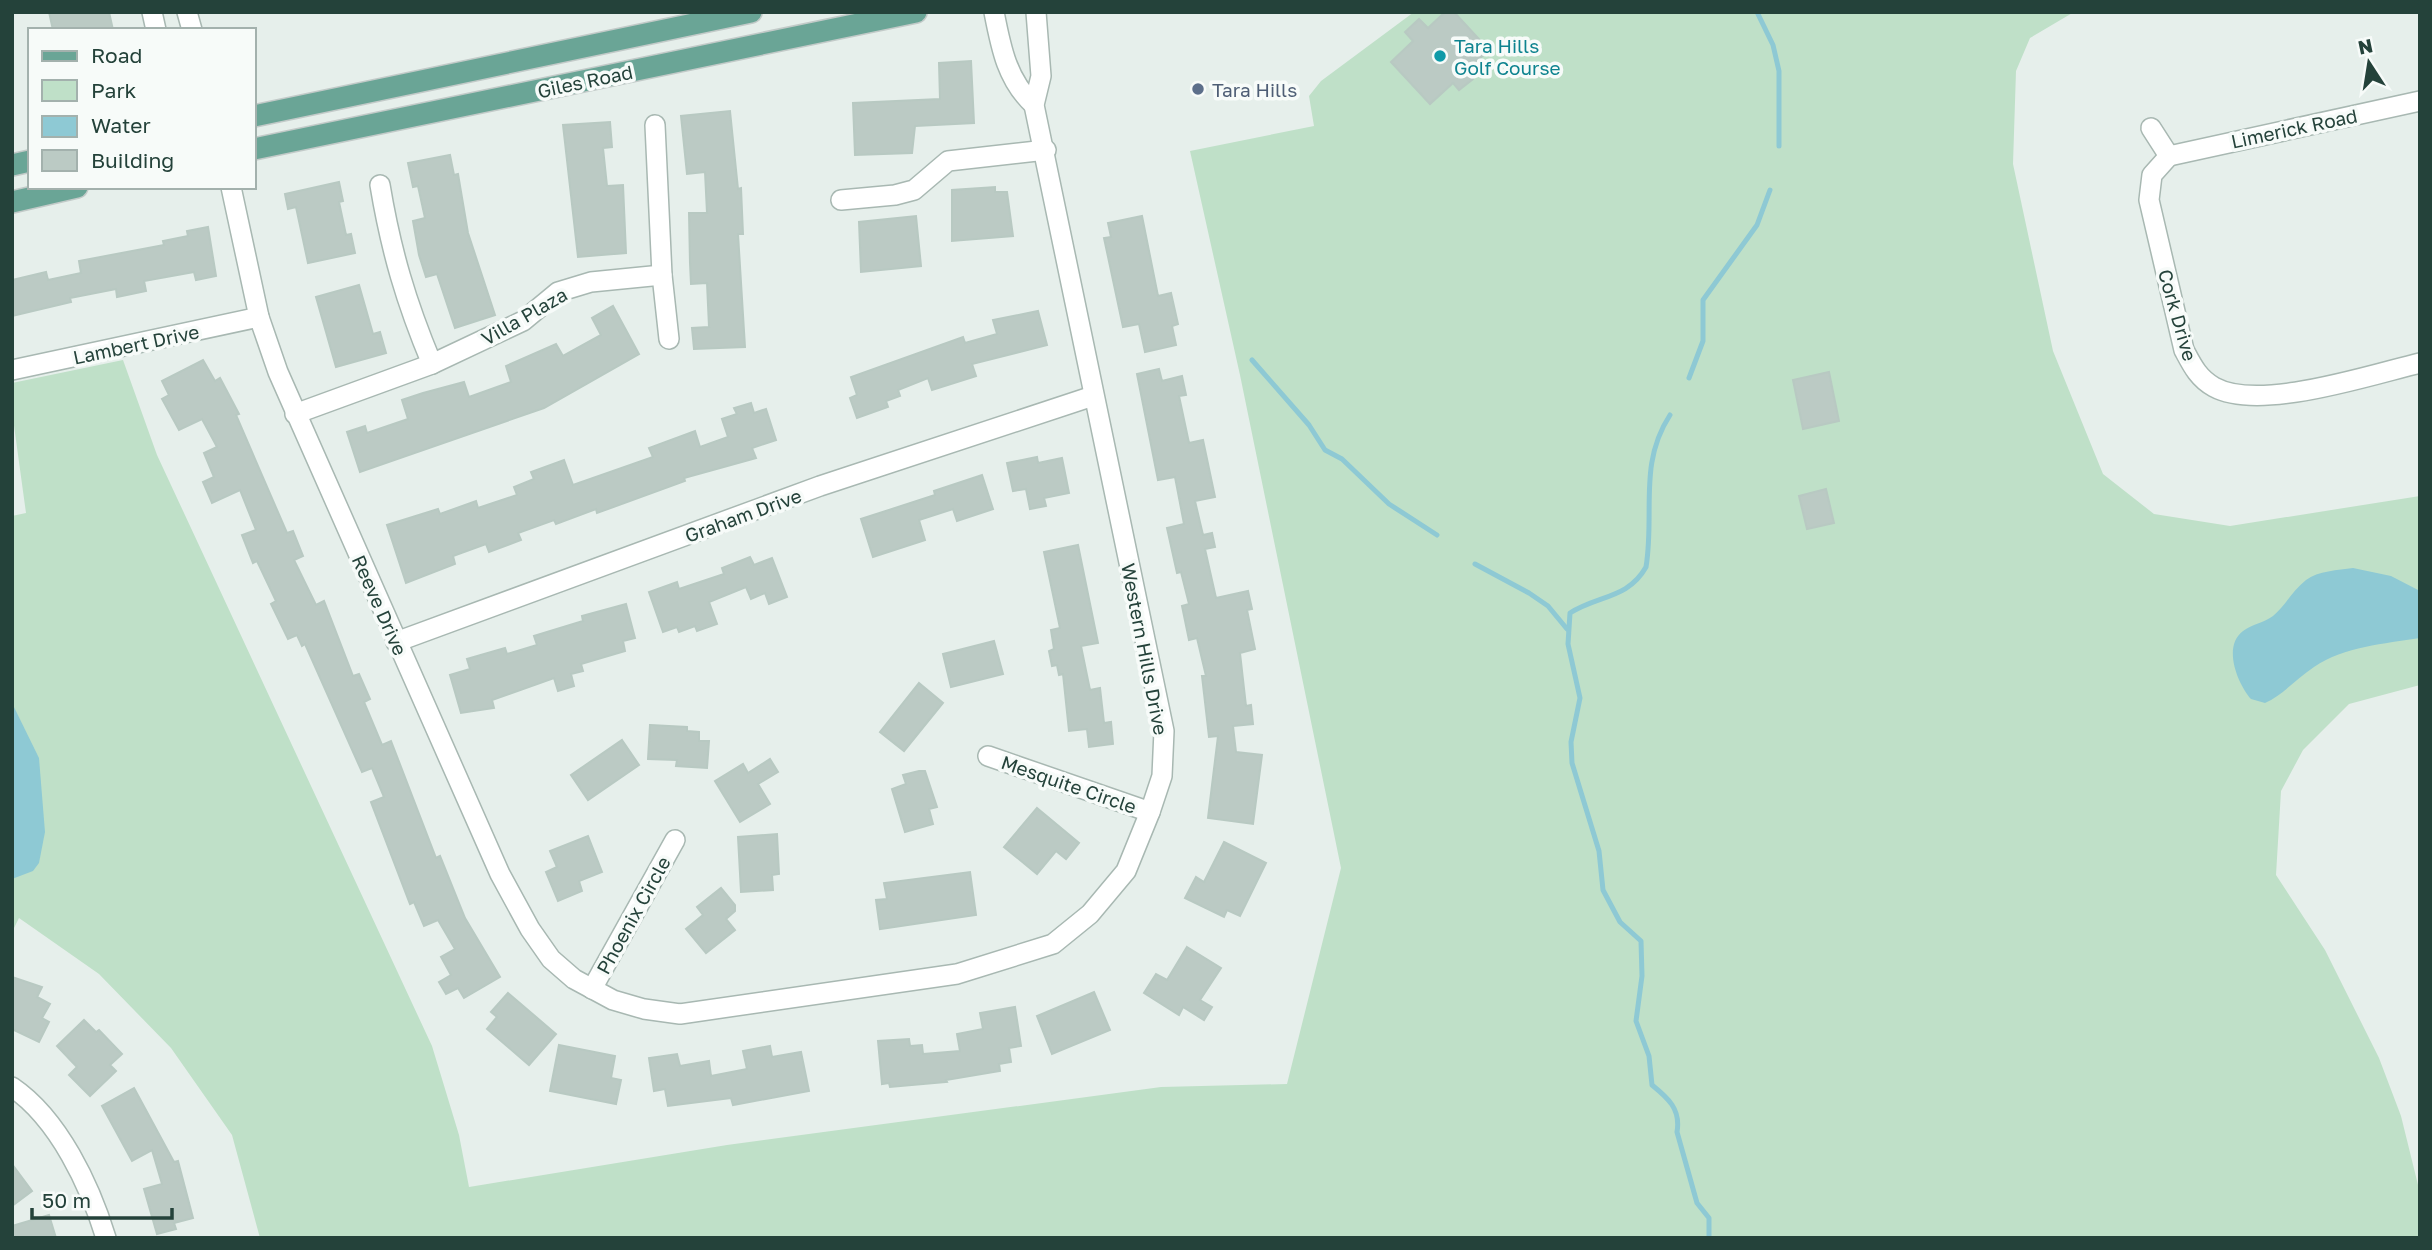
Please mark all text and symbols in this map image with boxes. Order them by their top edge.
legend [28,28,256,189]
north arrow [2334,28,2404,98]
text: N [2356,33,2375,59]
place label: Tara Hills Golf Course [1454,34,1561,79]
text: Road [91,42,142,68]
marker: Tara Hills Golf Course [1432,48,1448,64]
street label: Giles Road [535,60,635,102]
text: Park [91,77,137,103]
place label: Tara Hills [1212,78,1297,101]
marker: Tara Hills [1190,81,1206,97]
street label: Limerick Road [2229,103,2359,153]
text: Water [91,112,151,138]
text: Building [91,147,174,173]
street label: Cork Drive [2154,267,2202,363]
street label: Villa Plaza [477,282,571,350]
street label: Lambert Drive [71,319,201,369]
street label: Graham Drive [682,483,804,547]
street label: Reeve Drive [348,551,412,659]
street label: Western Hills Drive [1117,561,1173,737]
street label: Mesquite Circle [998,750,1140,818]
street label: Phoenix Circle [591,852,675,978]
scale bar [32,1176,172,1220]
text: 50 m [42,1187,91,1213]

